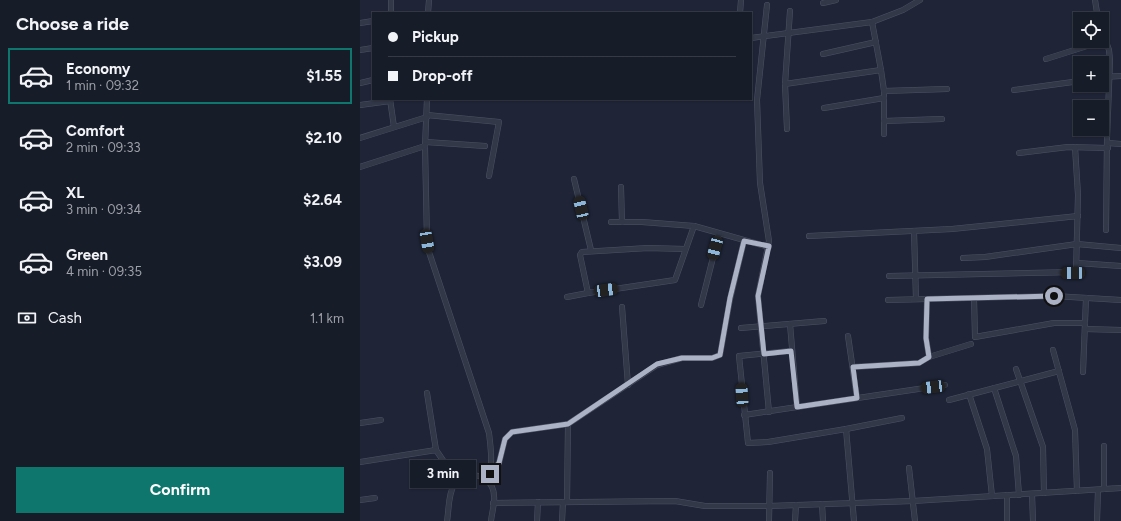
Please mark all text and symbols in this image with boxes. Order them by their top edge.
map controls [1073,12,1109,136]
button: locate [1073,12,1109,48]
text: Choose a ride [16,13,129,35]
text: Pickup [412,28,459,46]
button: + [1073,56,1109,92]
icon: car [18,58,54,94]
text: Economy [66,60,131,78]
text: $1.55 [306,67,342,85]
text: Drop-off [412,67,473,85]
text: 1 min · 09:32 [66,78,139,93]
button: − [1073,100,1109,136]
icon: car [18,120,54,156]
text: Comfort [66,122,125,140]
text: $2.10 [305,129,342,147]
text: 2 min · 09:33 [66,140,141,155]
icon: car [18,182,54,218]
text: XL [66,184,84,202]
text: $2.64 [303,191,342,209]
car [572,195,590,221]
text: 3 min · 09:34 [66,202,141,217]
car [419,228,435,254]
car [706,235,724,261]
icon: car [18,244,54,280]
text: Green [66,246,108,264]
text: $3.09 [303,253,342,271]
text: 4 min · 09:35 [66,264,142,279]
car [1061,267,1085,279]
car [593,282,619,298]
route start [1045,287,1063,305]
icon: cash [16,307,38,329]
text: Cash [48,309,82,327]
text: 1.1 km [310,311,344,326]
car [920,380,946,394]
car [735,383,749,407]
callout: 3 min [410,460,476,488]
route end [481,465,499,483]
text: 3 min [427,466,459,481]
button: Confirm [16,467,344,513]

